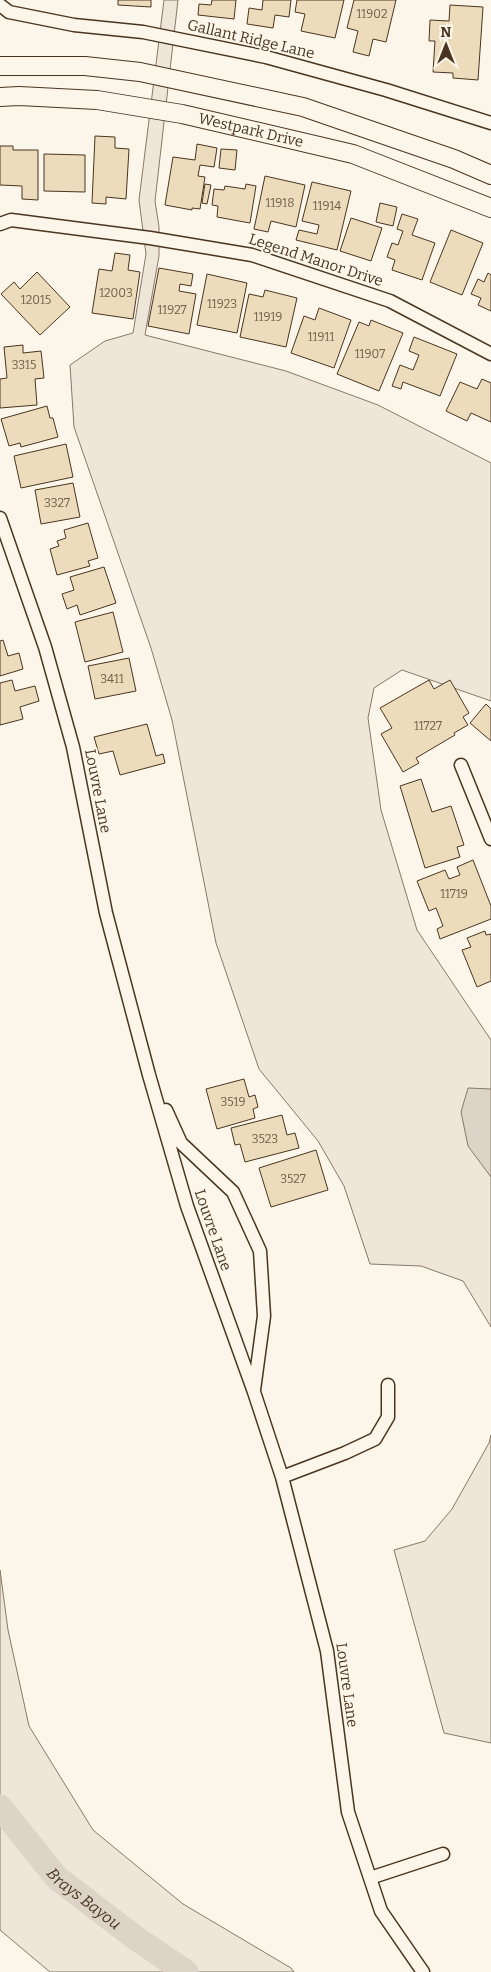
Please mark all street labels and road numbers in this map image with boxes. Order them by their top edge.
street label: Gallant Ridge Lane [186,16,316,62]
street label: Westpark Drive [197,109,305,151]
street label: Legend Manor Drive [247,230,385,290]
street label: Louvre Lane [81,748,115,834]
street label: Louvre Lane [191,1187,235,1273]
street label: Louvre Lane [332,1642,362,1728]

